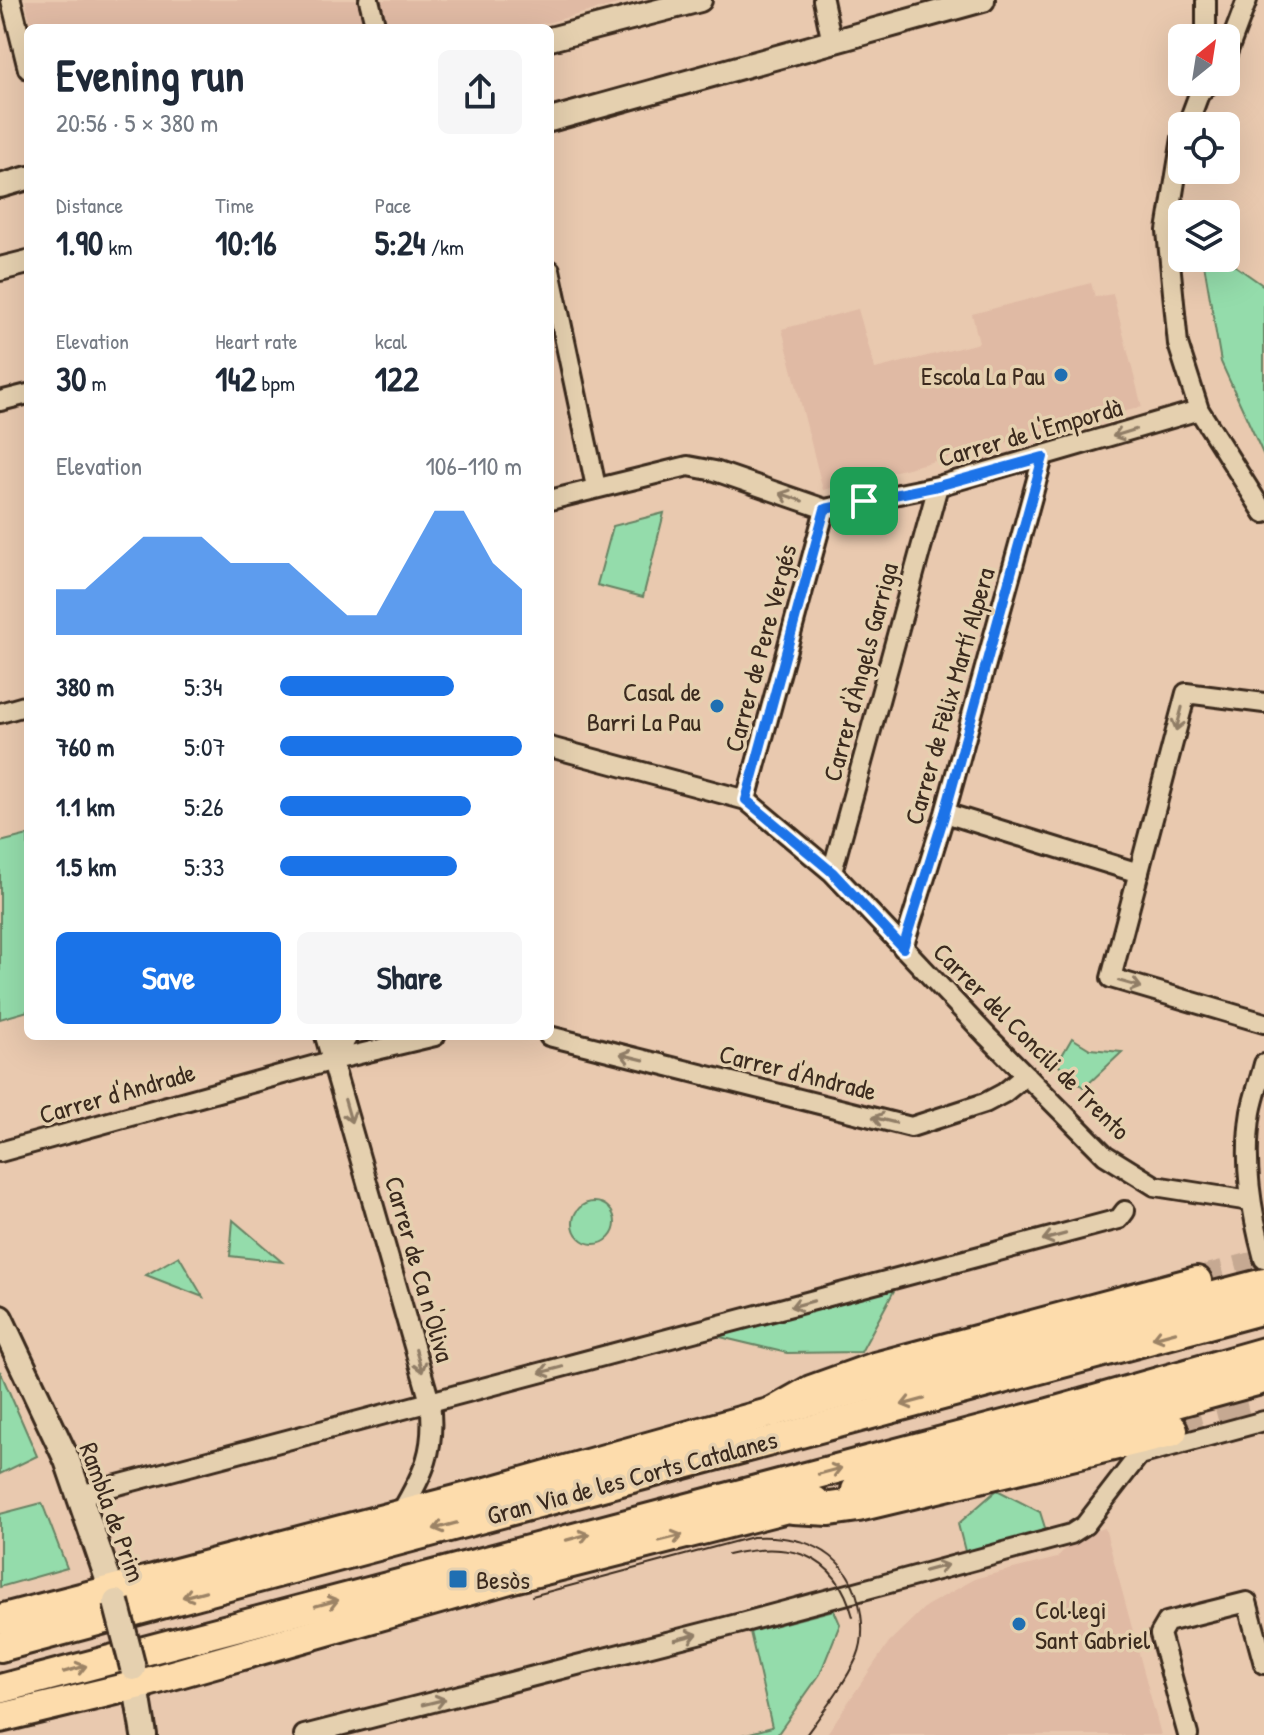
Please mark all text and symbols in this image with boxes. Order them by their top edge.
north arrow [1168,24,1240,96]
map controls [1168,24,1240,272]
text: Evening run [56,45,244,105]
button: share [438,50,522,134]
text: 20:56 · 5 × 380 m [56,105,218,140]
button: locate [1168,112,1240,184]
text: Distance [56,190,123,220]
text: Time [215,190,254,220]
text: Pace [375,190,411,220]
button: layers [1168,200,1240,272]
text: 1.90 [56,220,103,266]
text: 10:16 [215,220,277,266]
text: 5:24 [375,220,426,266]
text: km [103,232,132,262]
text: /km [426,232,464,262]
text: Elevation [56,326,129,356]
text: Heart rate [215,326,298,356]
text: kcal [375,326,407,356]
text: 30 [56,356,86,402]
text: 142 [215,356,256,402]
text: 122 [375,356,419,402]
place label: Escola La Pau [921,358,1045,393]
marker: Escola La Pau [1052,366,1070,384]
text: m [86,368,107,398]
text: bpm [256,368,295,398]
street label: Carrer de l'Empordà [934,389,1126,475]
one-way arrow [1111,426,1136,441]
text: Elevation [56,448,142,483]
text: 106–110 m [425,448,522,483]
pin [830,467,898,535]
icon: arrive [842,479,886,523]
one-way arrow [779,489,804,504]
street label: Carrer de Pere Vergés [715,540,805,756]
street label: Carrer d'Àngels Garriga [814,559,906,785]
street label: Carrer de Fèlix Martí Alpera [896,564,1002,828]
text: 380 m [56,669,114,704]
text: 5:34 [184,669,222,704]
place label: Casal de Barri La Pau [587,674,701,739]
marker: Casal de Barri La Pau [708,697,726,715]
one-way arrow [1171,706,1186,732]
text: 760 m [56,729,115,764]
text: 5:07 [184,729,226,764]
text: 1.1 km [56,789,115,824]
text: 5:26 [184,789,224,824]
text: 1.5 km [56,849,116,884]
text: 5:33 [184,849,224,884]
button: Save [56,932,281,1024]
button: Share [297,932,522,1024]
street label: Carrer del Concili de Trento [926,935,1138,1147]
one-way arrow [1117,977,1143,992]
street label: Carrer d'Andrade [716,1036,880,1108]
one-way arrow [619,1048,645,1063]
street label: Carrer d'Andrade [35,1054,199,1132]
one-way arrow [341,1097,356,1123]
one-way arrow [871,1112,897,1127]
street label: Carrer de Ca n'Oliva [377,1172,463,1366]
one-way arrow [1041,1230,1067,1245]
one-way arrow [790,1297,816,1312]
one-way arrow [1152,1329,1178,1344]
one-way arrow [412,1347,427,1373]
one-way arrow [539,1364,565,1379]
one-way arrow [901,1395,926,1410]
street label: Gran Via de les Corts Catalanes [483,1421,781,1533]
street label: Rambla de Prim [72,1437,154,1587]
one-way arrow [816,1462,842,1477]
one-way arrow [433,1520,459,1535]
one-way arrow [565,1528,591,1543]
one-way arrow [658,1530,684,1545]
one-way arrow [923,1560,949,1575]
place label: Besòs [476,1562,530,1597]
marker: Besòs [447,1568,469,1590]
one-way arrow [182,1587,208,1602]
place label: Col·legi Sant Gabriel [1035,1592,1150,1657]
one-way arrow [313,1594,339,1609]
marker: Col·legi Sant Gabriel [1010,1615,1028,1633]
one-way arrow [672,1628,698,1643]
one-way arrow [62,1660,88,1675]
one-way arrow [420,1693,446,1708]

